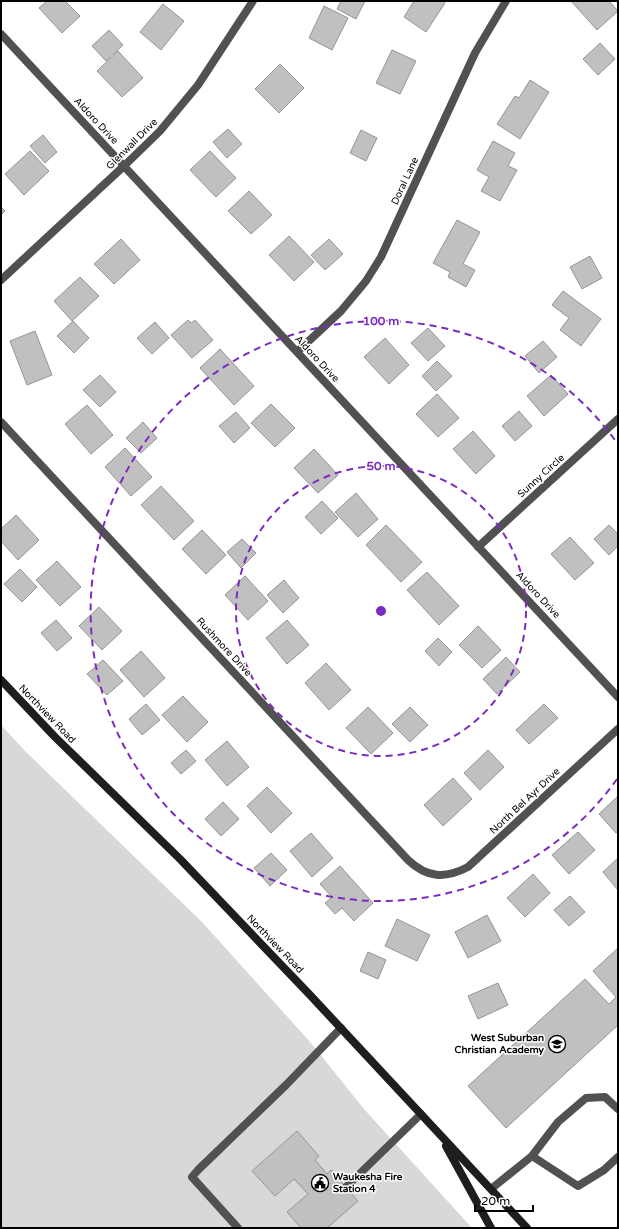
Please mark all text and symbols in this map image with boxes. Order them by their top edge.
street label: Aldoro Drive [71,95,121,147]
street label: Glenwall Drive [104,116,160,172]
street label: Doral Lane [389,155,421,207]
text: 100 m [363,314,399,328]
street label: Aldoro Drive [292,333,342,385]
street label: Sunny Circle [515,452,567,500]
text: 50 m [366,459,396,473]
street label: Aldoro Drive [513,569,563,621]
centre of rings [374,604,388,618]
street label: Rushmore Drive [194,615,255,679]
street label: Northview Road [16,682,78,746]
street label: North Bel Ayr Drive [487,765,563,837]
street label: Northview Road [244,912,306,976]
place label: West Suburban Christian Academy [455,1032,545,1056]
school or university icon: West Suburban Christian Academy [547,1034,567,1054]
place label: Waukesha Fire Station 4 [333,1171,403,1195]
public building icon: Waukesha Fire Station 4 [310,1173,330,1193]
scale bar [475,1187,533,1213]
text: 20 m [481,1194,510,1208]

